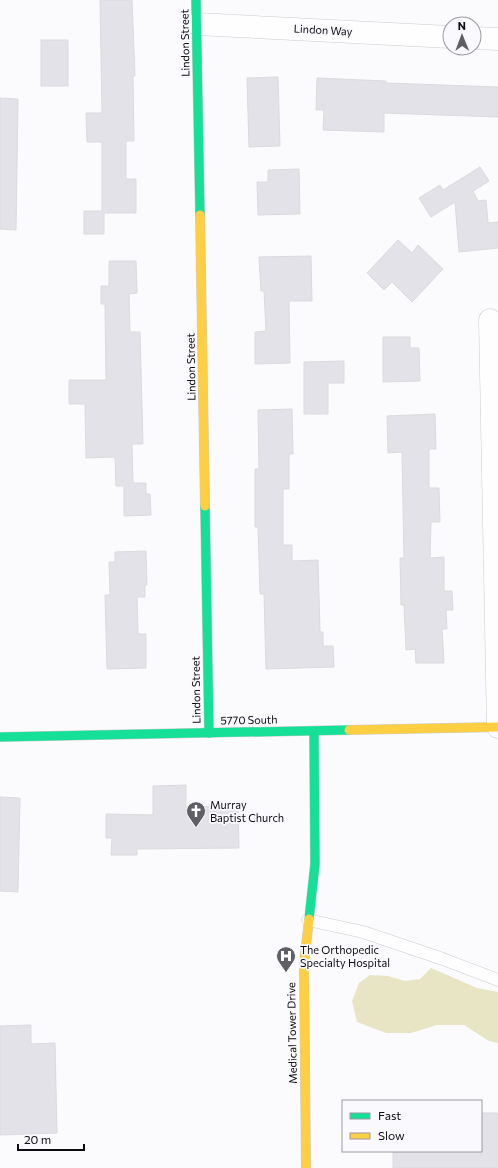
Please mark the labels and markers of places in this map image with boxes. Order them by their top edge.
place label: Murray Baptist Church [210,798,284,824]
church icon: Murray Baptist Church [185,800,207,828]
place label: The Orthopedic Specialty Hospital [300,943,390,969]
hospital icon: The Orthopedic Specialty Hospital [275,945,297,973]

